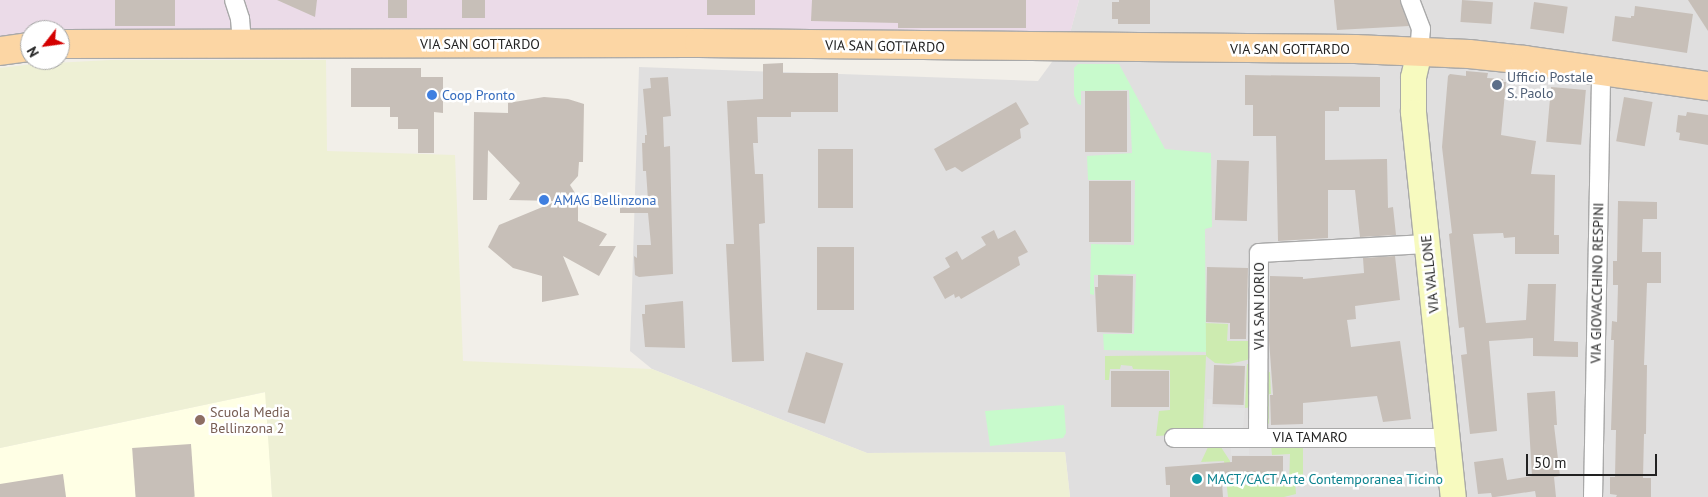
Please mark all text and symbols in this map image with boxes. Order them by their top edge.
north arrow [20,20,70,70]
street label: VIA SAN GOTTARDO [420,36,540,52]
street label: VIA SAN GOTTARDO [825,37,945,55]
street label: VIA SAN GOTTARDO [1230,41,1350,57]
text: N [23,44,43,60]
place label: Ufficio Postale S. Paolo [1507,69,1593,102]
marker: Ufficio Postale S. Paolo [1491,79,1503,91]
place label: Coop Pronto [442,87,515,103]
marker: Coop Pronto [426,89,438,101]
place label: AMAG Bellinzona [554,192,656,208]
marker: AMAG Bellinzona [538,194,550,206]
street label: VIA GIOVACCHINO RESPINI [1587,202,1607,364]
street label: VIA VALLONE [1417,234,1443,314]
street label: VIA SAN JORIO [1251,262,1267,350]
place label: Scuola Media Bellinzona 2 [210,404,290,437]
marker: Scuola Media Bellinzona 2 [194,414,206,426]
street label: VIA TAMARO [1272,429,1348,445]
scale bar [1528,444,1659,476]
text: 50 m [1534,453,1567,472]
place label: MACT/CACT Arte Contemporanea Ticino [1207,471,1444,487]
marker: MACT/CACT Arte Contemporanea Ticino [1191,473,1203,485]

